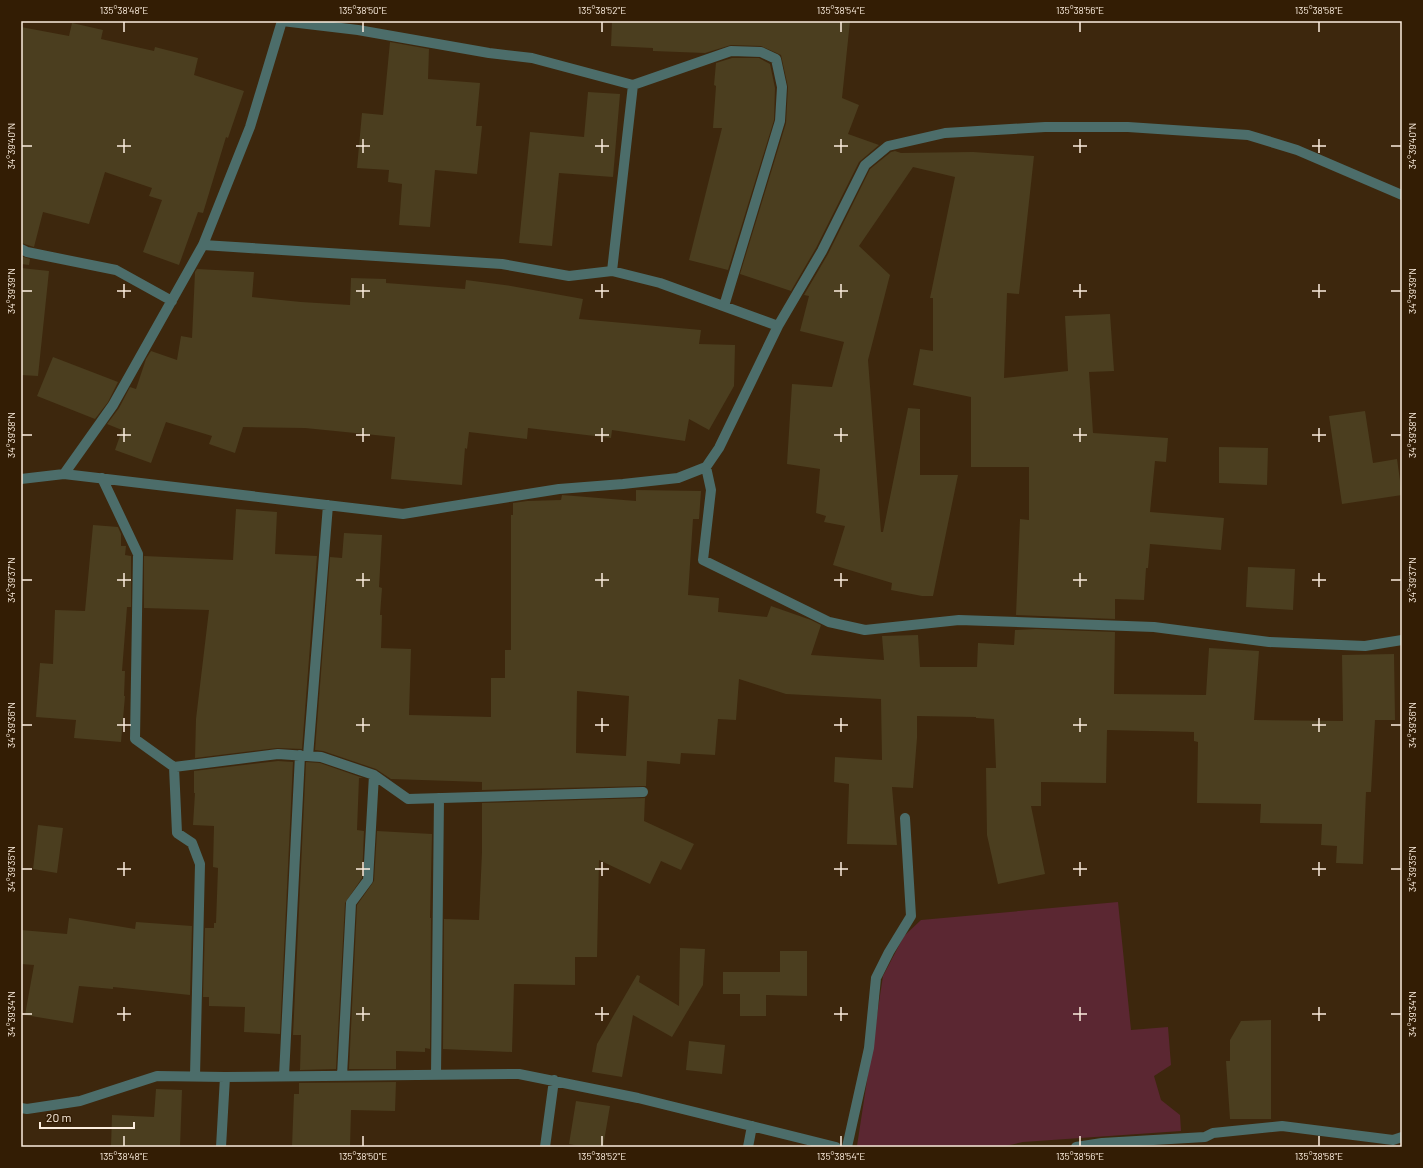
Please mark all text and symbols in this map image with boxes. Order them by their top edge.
text: 135°38'48"E [100,4,148,16]
text: 135°38'50"E [339,4,387,16]
text: 135°38'52"E [578,4,626,16]
text: 135°38'54"E [817,4,865,16]
text: 135°38'56"E [1056,4,1104,16]
text: 135°38'58"E [1295,4,1343,16]
text: 34°39'40"N [5,123,17,169]
text: 34°39'40"N [1406,123,1418,169]
text: 34°39'39"N [5,268,17,314]
text: 34°39'39"N [1406,268,1418,314]
text: 34°39'38"N [5,412,17,458]
text: 34°39'38"N [1406,412,1418,458]
text: 34°39'37"N [5,557,17,603]
text: 34°39'37"N [1406,557,1418,603]
text: 34°39'36"N [5,702,17,748]
text: 34°39'36"N [1406,702,1418,748]
text: 34°39'35"N [5,846,17,892]
text: 34°39'35"N [1406,846,1418,892]
text: 34°39'34"N [5,991,17,1037]
text: 34°39'34"N [1406,991,1418,1037]
scale bar [40,1104,134,1130]
text: 20 m [46,1110,72,1124]
text: 135°38'48"E [100,1150,148,1162]
text: 135°38'50"E [339,1150,387,1162]
text: 135°38'52"E [578,1150,626,1162]
text: 135°38'54"E [817,1150,865,1162]
text: 135°38'56"E [1056,1150,1104,1162]
text: 135°38'58"E [1295,1150,1343,1162]

